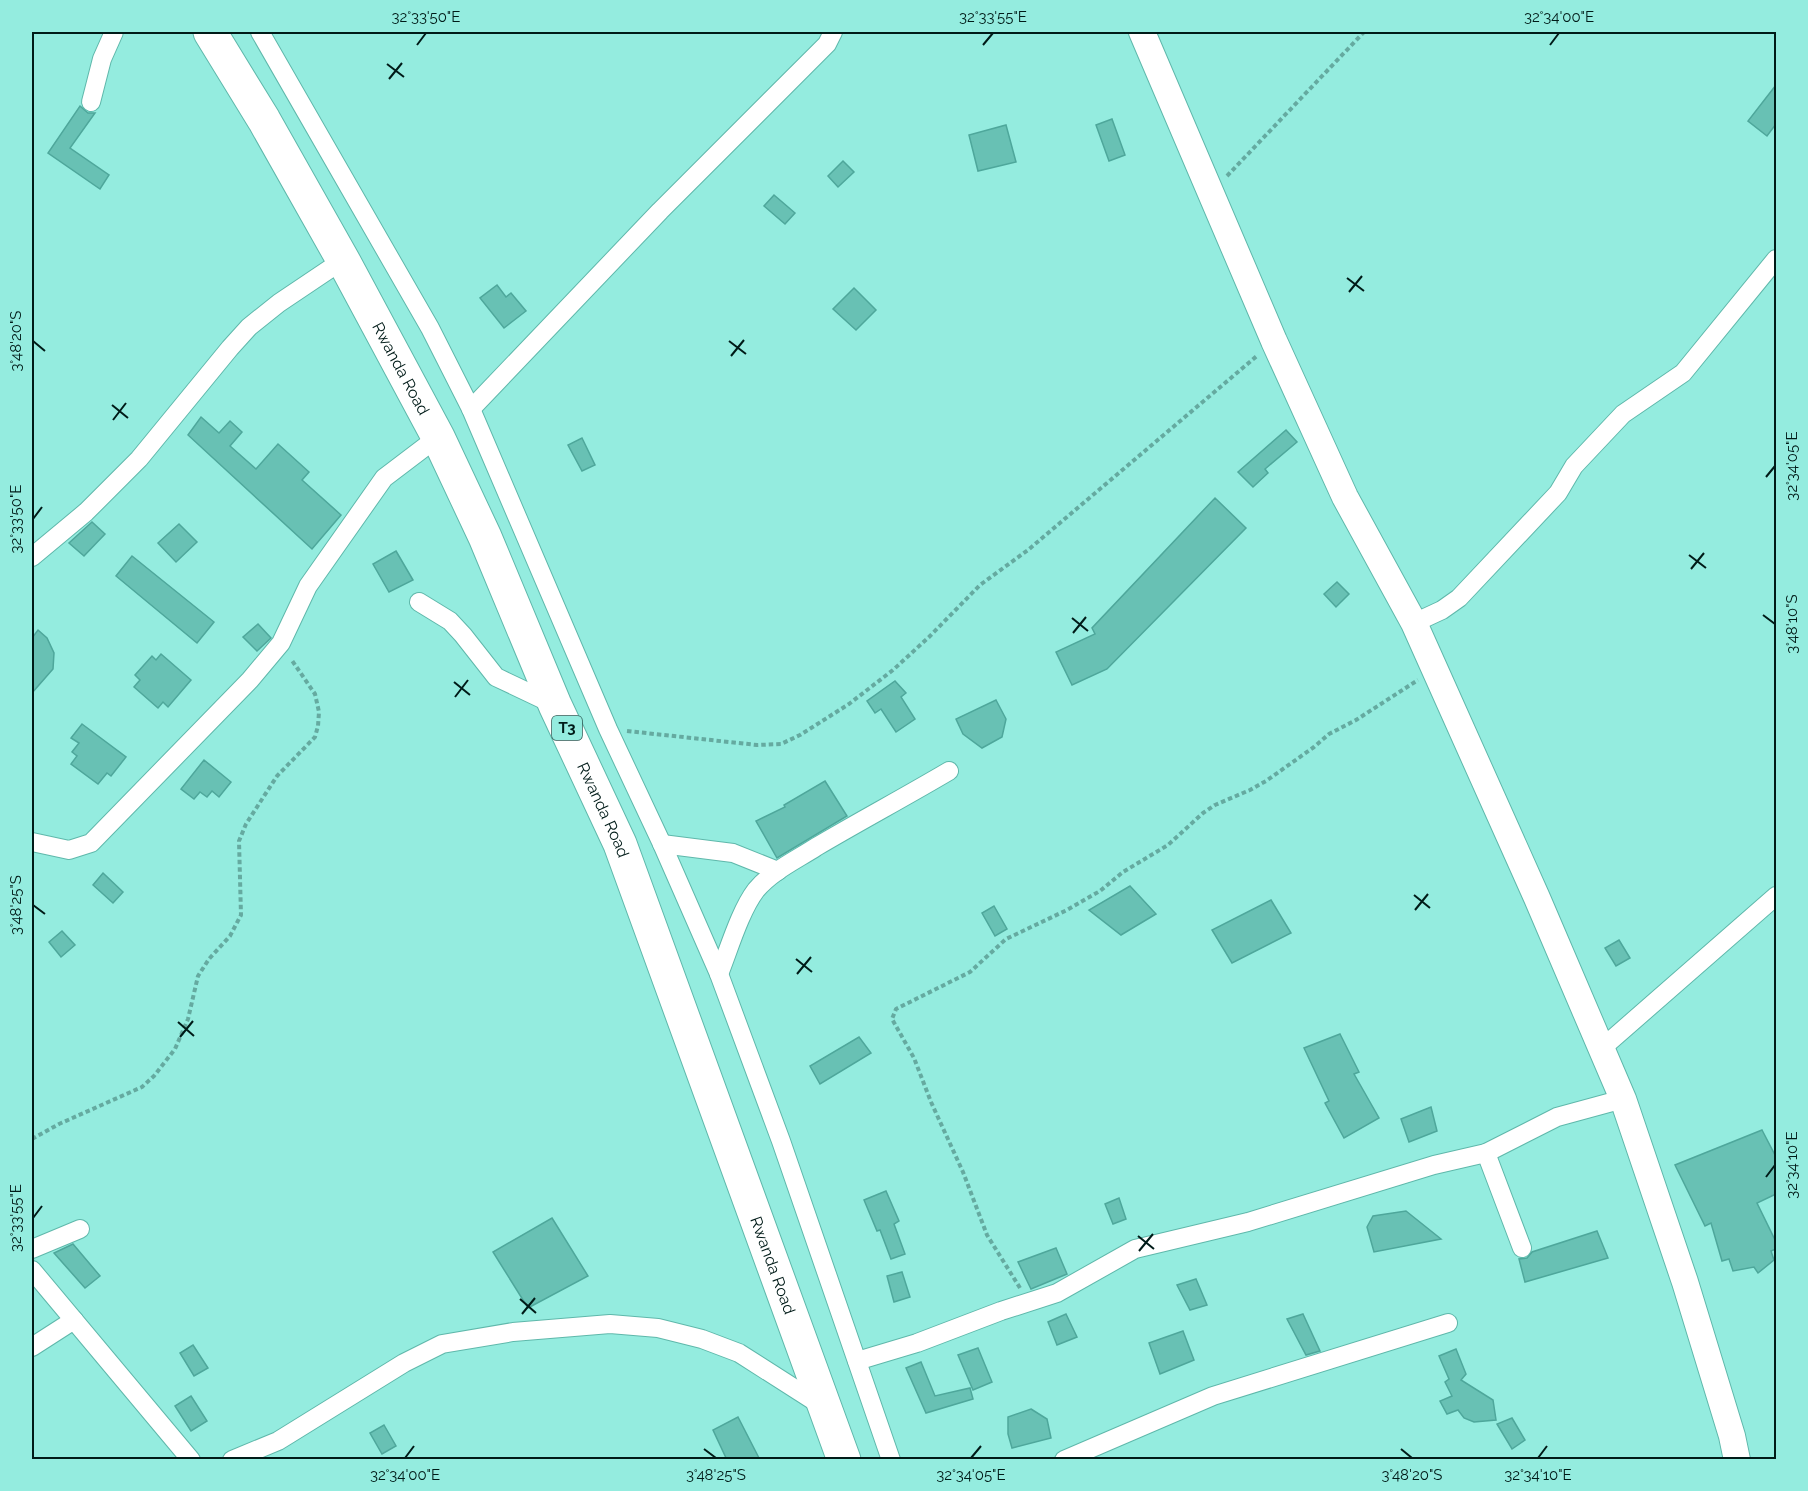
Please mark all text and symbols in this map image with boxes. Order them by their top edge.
text: 32°33'50"E [392,8,460,26]
text: 32°33'55"E [959,8,1027,26]
text: 32°34'00"E [1524,8,1594,26]
text: 3°48'20"S [7,311,25,371]
street label: Rwanda Road [368,319,433,418]
text: 32°34'05"E [1783,431,1801,501]
text: 32°33'50"E [7,485,25,553]
text: 3°48'10"S [1783,594,1801,654]
road number: T3 [552,716,582,740]
street label: Rwanda Road [573,759,633,860]
text: 3°48'25"S [7,875,25,935]
text: 32°34'10"E [1783,1131,1801,1199]
text: 32°33'55"E [7,1184,25,1252]
street label: Rwanda Road [746,1214,799,1317]
text: 32°34'00"E [370,1466,440,1484]
text: 3°48'25"S [686,1466,746,1484]
text: 32°34'05"E [936,1466,1006,1484]
text: 3°48'20"S [1382,1466,1442,1484]
text: 32°34'10"E [1504,1466,1572,1484]

